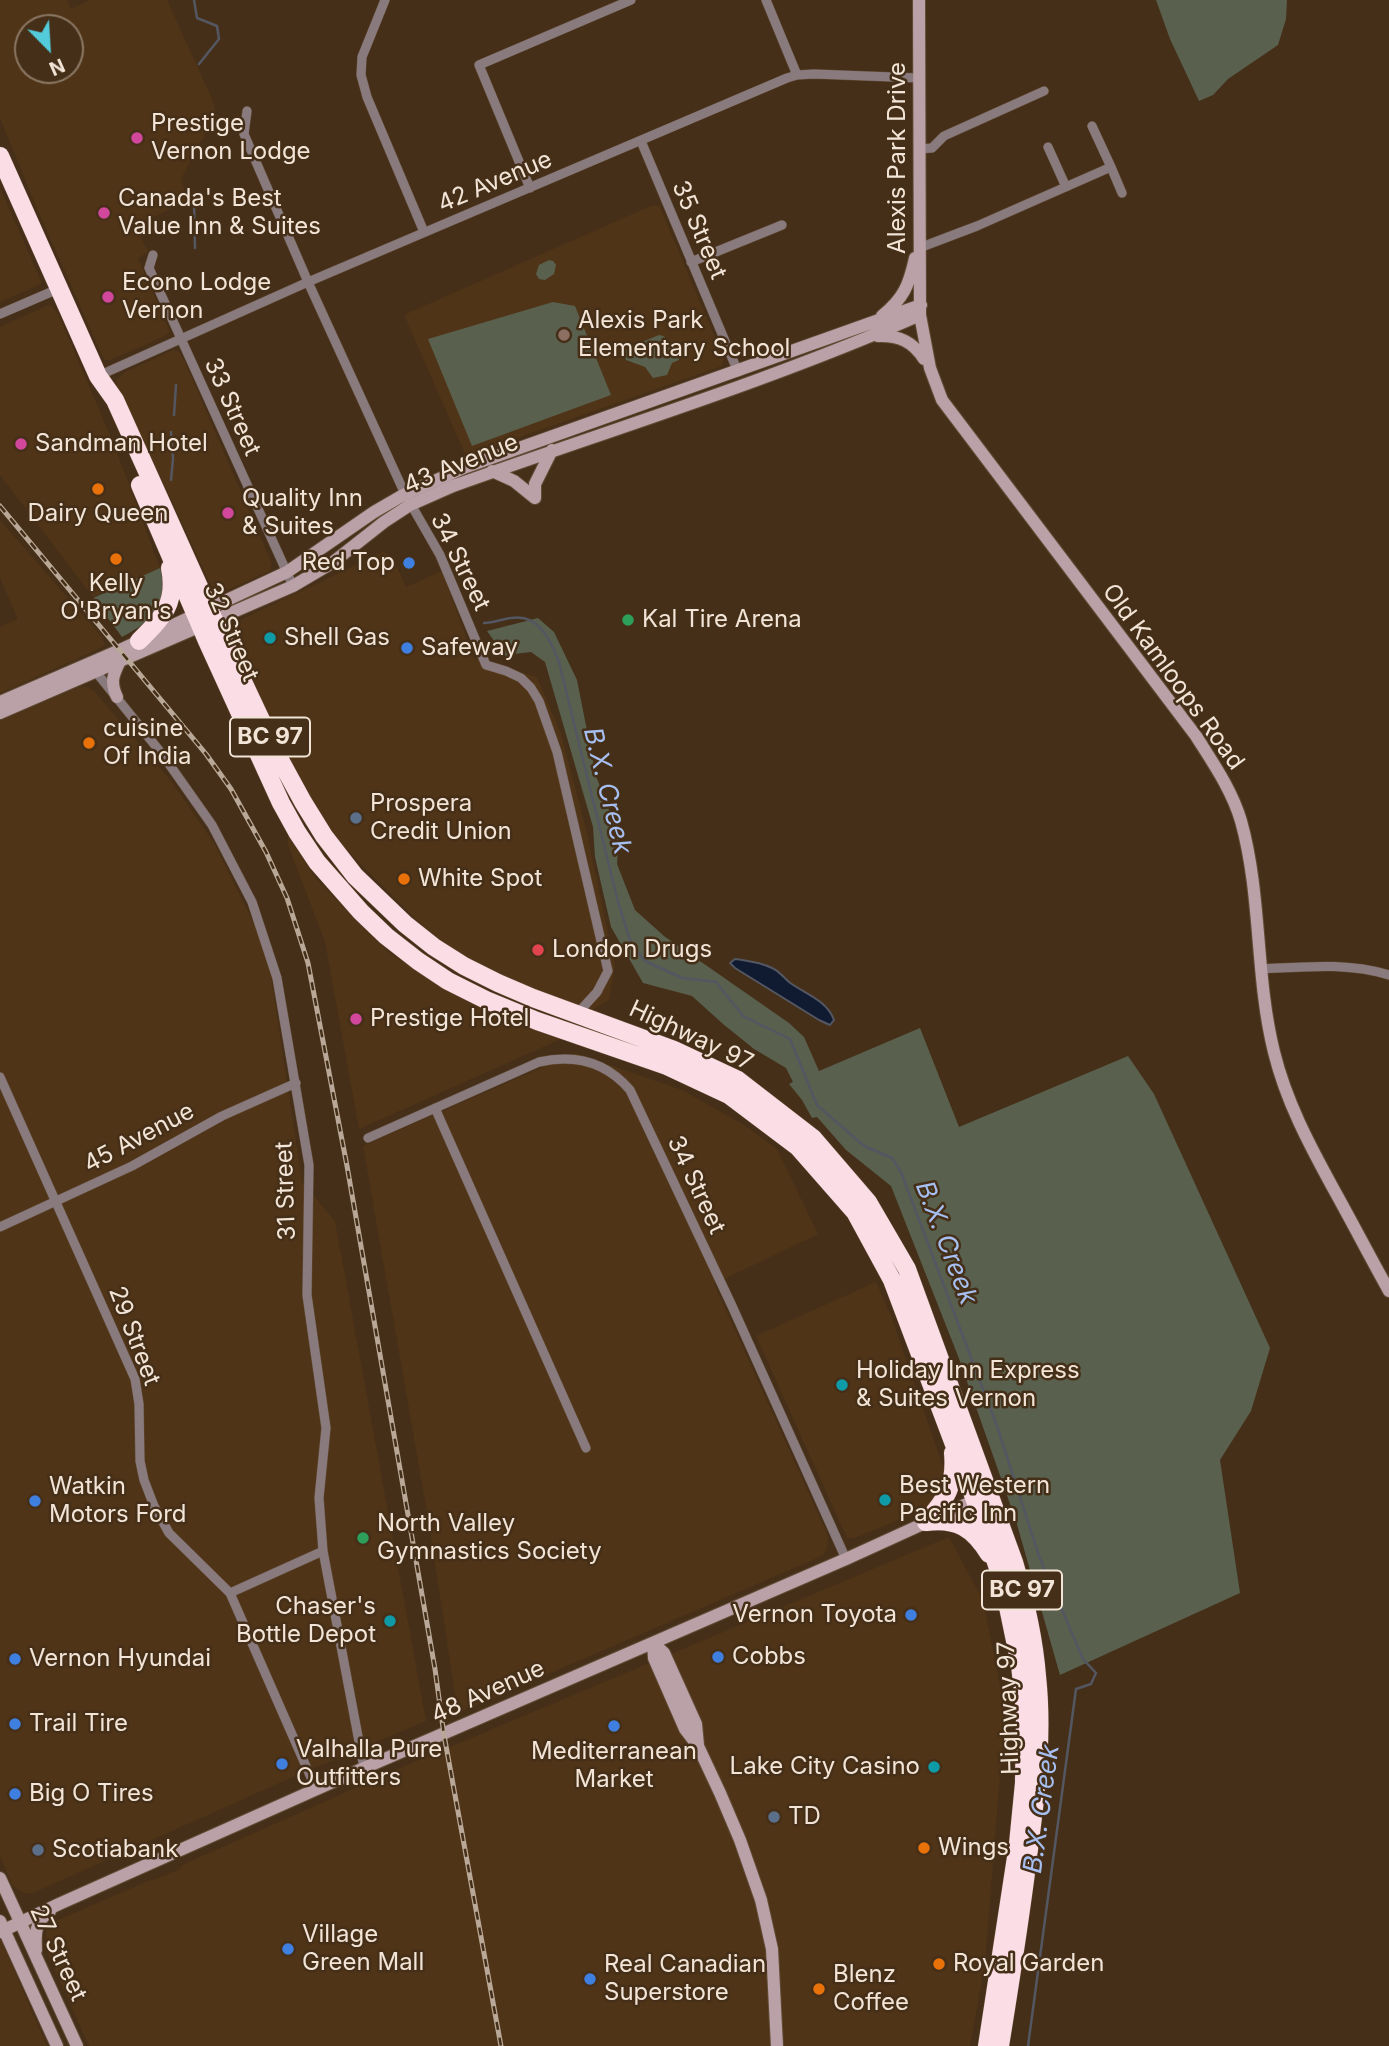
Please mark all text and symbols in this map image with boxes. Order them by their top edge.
north arrow [14,14,84,84]
text: N [46,53,68,80]
street label: Alexis Park Drive [884,62,912,254]
place label: Prestige Vernon Lodge [151,110,311,166]
marker: Prestige Vernon Lodge [129,130,145,146]
street label: 42 Avenue [434,145,556,219]
street label: 35 Street [665,177,733,283]
place label: Canada's Best Value Inn & Suites [118,185,321,241]
marker: Canada's Best Value Inn & Suites [96,205,112,221]
place label: Econo Lodge Vernon [122,269,271,325]
marker: Econo Lodge Vernon [100,289,116,305]
place label: Alexis Park Elementary School [578,307,790,363]
marker: Alexis Park Elementary School [556,327,572,343]
street label: 33 Street [198,354,266,460]
street label: 43 Avenue [399,428,523,500]
place label: Sandman Hotel [35,430,208,458]
marker: Sandman Hotel [13,436,29,452]
marker: Dairy Queen [90,481,106,497]
place label: Quality Inn & Suites [242,485,363,541]
place label: Dairy Queen [28,500,168,528]
marker: Quality Inn & Suites [220,505,236,521]
street label: 34 Street [424,509,496,615]
place label: Red Top [302,549,395,577]
marker: Kelly O'Bryan's [108,551,124,567]
marker: Red Top [401,555,417,571]
place label: Kelly O'Bryan's [60,570,172,626]
street label: Old Kamloops Road [1096,578,1250,776]
street label: 32 Street [197,579,265,685]
place label: Kal Tire Arena [642,606,802,634]
marker: Kal Tire Arena [620,612,636,628]
place label: Shell Gas [284,624,390,652]
marker: Shell Gas [262,630,278,646]
place label: Safeway [421,634,518,662]
marker: Safeway [399,640,415,656]
place label: cuisine Of India [103,715,192,771]
road number: BC 97 [230,718,310,757]
water label: B.X. Creek [576,724,638,858]
marker: cuisine Of India [81,735,97,751]
place label: Prospera Credit Union [370,790,512,846]
marker: Prospera Credit Union [348,810,364,826]
place label: White Spot [418,865,542,893]
marker: White Spot [396,871,412,887]
place label: London Drugs [552,936,712,964]
marker: London Drugs [530,942,546,958]
street label: Highway 97 [624,995,758,1077]
place label: Prestige Hotel [370,1005,529,1033]
marker: Prestige Hotel [348,1011,364,1027]
street label: 45 Avenue [79,1097,199,1179]
street label: 34 Street [661,1131,731,1239]
street label: 31 Street [270,1141,302,1241]
water label: B.X. Creek [908,1177,984,1309]
street label: 29 Street [102,1282,166,1390]
place label: Holiday Inn Express & Suites Vernon [856,1357,1080,1413]
marker: Holiday Inn Express & Suites Vernon [834,1377,850,1393]
place label: Best Western Pacific Inn [899,1472,1050,1528]
place label: Watkin Motors Ford [49,1473,186,1529]
marker: Best Western Pacific Inn [877,1492,893,1508]
marker: Watkin Motors Ford [27,1493,43,1509]
place label: North Valley Gymnastics Society [377,1510,602,1566]
marker: North Valley Gymnastics Society [355,1530,371,1546]
road number: BC 97 [982,1570,1062,1610]
place label: Chaser's Bottle Depot [236,1593,376,1649]
place label: Vernon Toyota [732,1601,897,1629]
marker: Vernon Toyota [903,1607,919,1623]
marker: Chaser's Bottle Depot [382,1613,398,1629]
street label: Highway 97 [992,1641,1026,1775]
place label: Cobbs [732,1643,806,1671]
place label: Vernon Hyundai [29,1645,211,1673]
marker: Cobbs [710,1649,726,1665]
marker: Vernon Hyundai [7,1651,23,1667]
street label: 48 Avenue [427,1654,549,1730]
place label: Trail Tire [29,1710,128,1738]
marker: Trail Tire [7,1716,23,1732]
marker: Mediterranean Market [606,1718,622,1734]
place label: Valhalla Pure Outfitters [296,1736,442,1792]
place label: Mediterranean Market [531,1738,697,1794]
water label: B.X. Creek [1018,1743,1066,1875]
place label: Lake City Casino [730,1753,920,1781]
marker: Valhalla Pure Outfitters [274,1756,290,1772]
marker: Lake City Casino [926,1759,942,1775]
place label: Big O Tires [29,1780,154,1808]
marker: Big O Tires [7,1786,23,1802]
place label: TD [788,1803,821,1831]
marker: TD [766,1809,782,1825]
place label: Wings [938,1834,1009,1862]
place label: Scotiabank [52,1836,178,1864]
marker: Wings [916,1840,932,1856]
marker: Scotiabank [30,1842,46,1858]
street label: 27 Street [23,1900,93,2006]
place label: Village Green Mall [302,1921,424,1977]
marker: Village Green Mall [280,1941,296,1957]
place label: Royal Garden [953,1950,1104,1978]
place label: Real Canadian Superstore [604,1951,766,2007]
marker: Royal Garden [931,1956,947,1972]
place label: Blenz Coffee [833,1961,909,2017]
marker: Real Canadian Superstore [582,1971,598,1987]
marker: Blenz Coffee [811,1981,827,1997]

